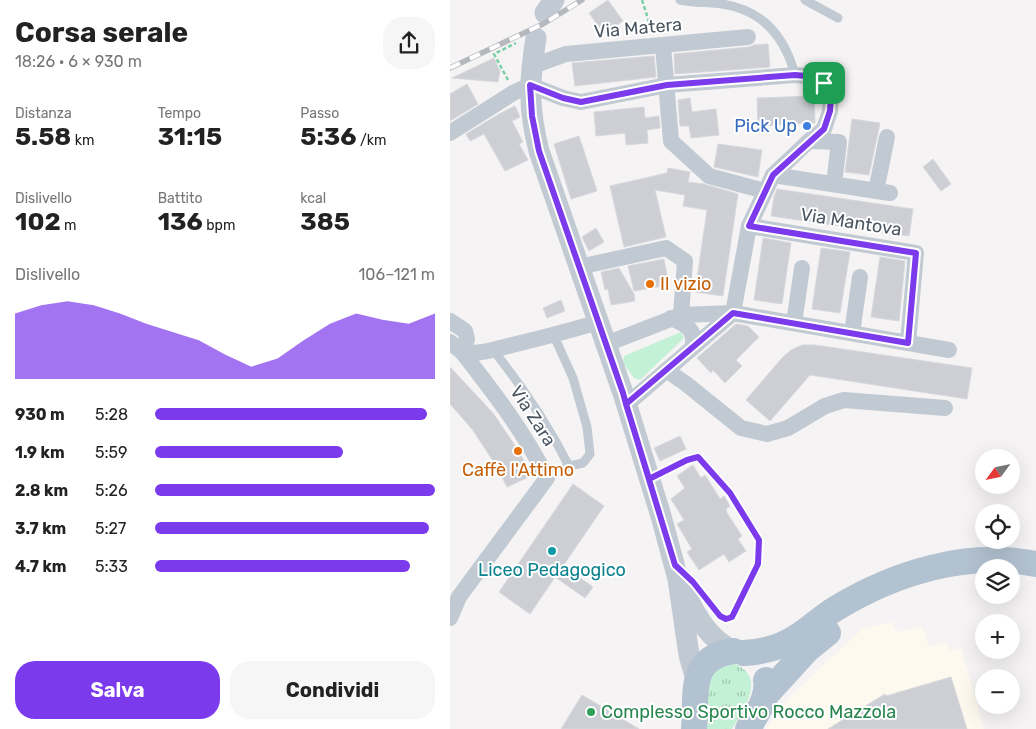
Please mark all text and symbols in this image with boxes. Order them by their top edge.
street label: Via Matera [593,13,683,43]
text: Corsa serale [15,16,188,49]
button: share [383,17,435,69]
text: 18:26 · 6 × 930 m [15,52,142,71]
pin [803,62,845,104]
icon: arrive [810,69,838,97]
text: Distanza [15,105,72,122]
text: Tempo [158,105,201,122]
text: Passo [300,105,339,122]
place label: Pick Up [734,115,797,137]
marker: Pick Up [801,120,813,132]
text: 5.58 [15,122,71,151]
text: 31:15 [158,122,222,151]
text: 5:36 [300,122,357,151]
text: km [71,132,94,149]
text: /km [357,132,386,149]
text: Dislivello [15,190,72,207]
text: Battito [158,190,203,207]
text: kcal [300,190,326,207]
street label: Via Mantova [799,203,903,241]
text: 102 [15,207,61,236]
text: 136 [158,207,203,236]
text: 385 [300,207,350,236]
text: m [61,217,77,234]
text: bpm [203,217,235,234]
text: Dislivello [15,265,80,284]
text: 106–121 m [359,265,435,284]
place label: Il vizio [660,273,711,295]
marker: Il vizio [644,278,656,290]
street label: Via Zara [505,382,561,450]
text: 930 m [15,405,65,424]
text: 5:28 [95,405,128,424]
text: 1.9 km [15,443,65,462]
text: 5:59 [95,443,128,462]
marker: Caffè l'Attimo [512,445,524,457]
north arrow [975,449,1020,494]
map controls [975,449,1020,714]
place label: Caffè l'Attimo [462,459,574,481]
text: 2.8 km [15,481,68,500]
text: 5:26 [95,481,128,500]
button: locate [975,504,1020,549]
text: 3.7 km [15,519,66,538]
text: 5:27 [95,519,126,538]
marker: Liceo Pedagogico [546,545,558,557]
text: 4.7 km [15,557,66,576]
text: 5:33 [95,557,128,576]
place label: Liceo Pedagogico [478,559,626,581]
button: layers [975,559,1020,604]
button: + [975,614,1020,659]
button: Salva [15,661,220,719]
button: Condividi [230,661,435,719]
button: − [975,669,1020,714]
place label: Complesso Sportivo Rocco Mazzola [601,701,896,723]
marker: Complesso Sportivo Rocco Mazzola [585,706,597,718]

